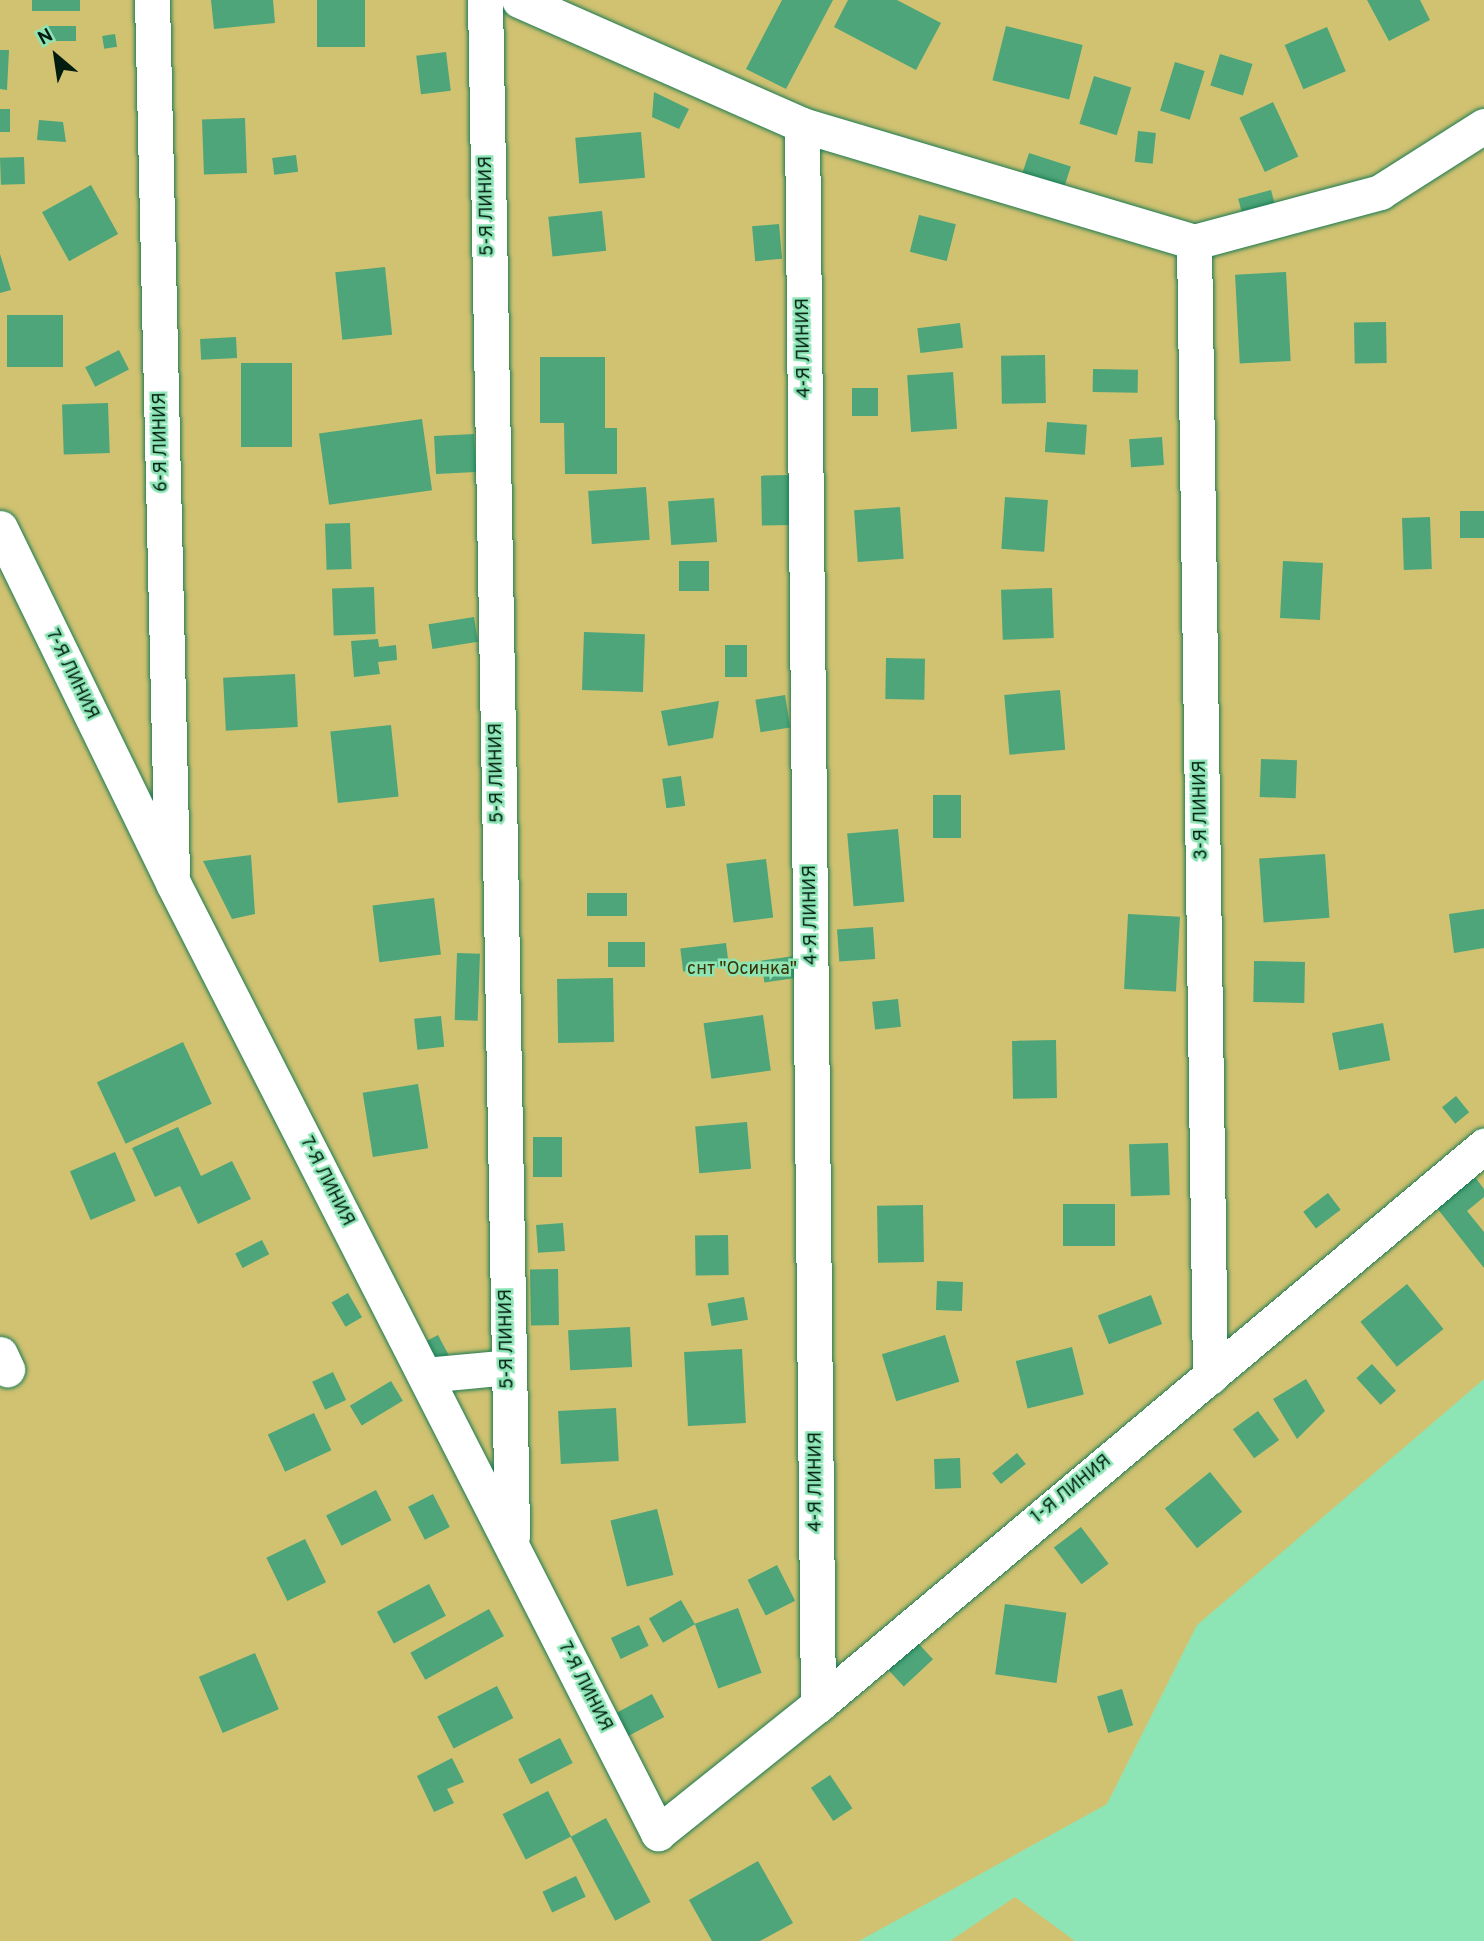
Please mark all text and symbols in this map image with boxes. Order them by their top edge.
north arrow [21,21,91,91]
text: N [34,24,58,51]
street label: 5-Я ЛИНИЯ [476,156,500,256]
street label: 4-Я ЛИНИЯ [793,298,817,398]
street label: 6-Я ЛИНИЯ [150,392,174,492]
street label: 7-Я ЛИНИЯ [40,626,102,724]
street label: 5-Я ЛИНИЯ [486,723,510,823]
street label: 3-Я ЛИНИЯ [1190,760,1214,860]
street label: 4-Я ЛИНИЯ [800,865,824,965]
park label: снт "Осинка" [687,959,797,981]
street label: 7-Я ЛИНИЯ [294,1134,358,1230]
street label: 5-Я ЛИНИЯ [496,1289,520,1389]
street label: 4-Я ЛИНИЯ [806,1432,828,1532]
street label: 1-Я ЛИНИЯ [1028,1451,1116,1529]
street label: 7-Я ЛИНИЯ [552,1639,616,1735]

